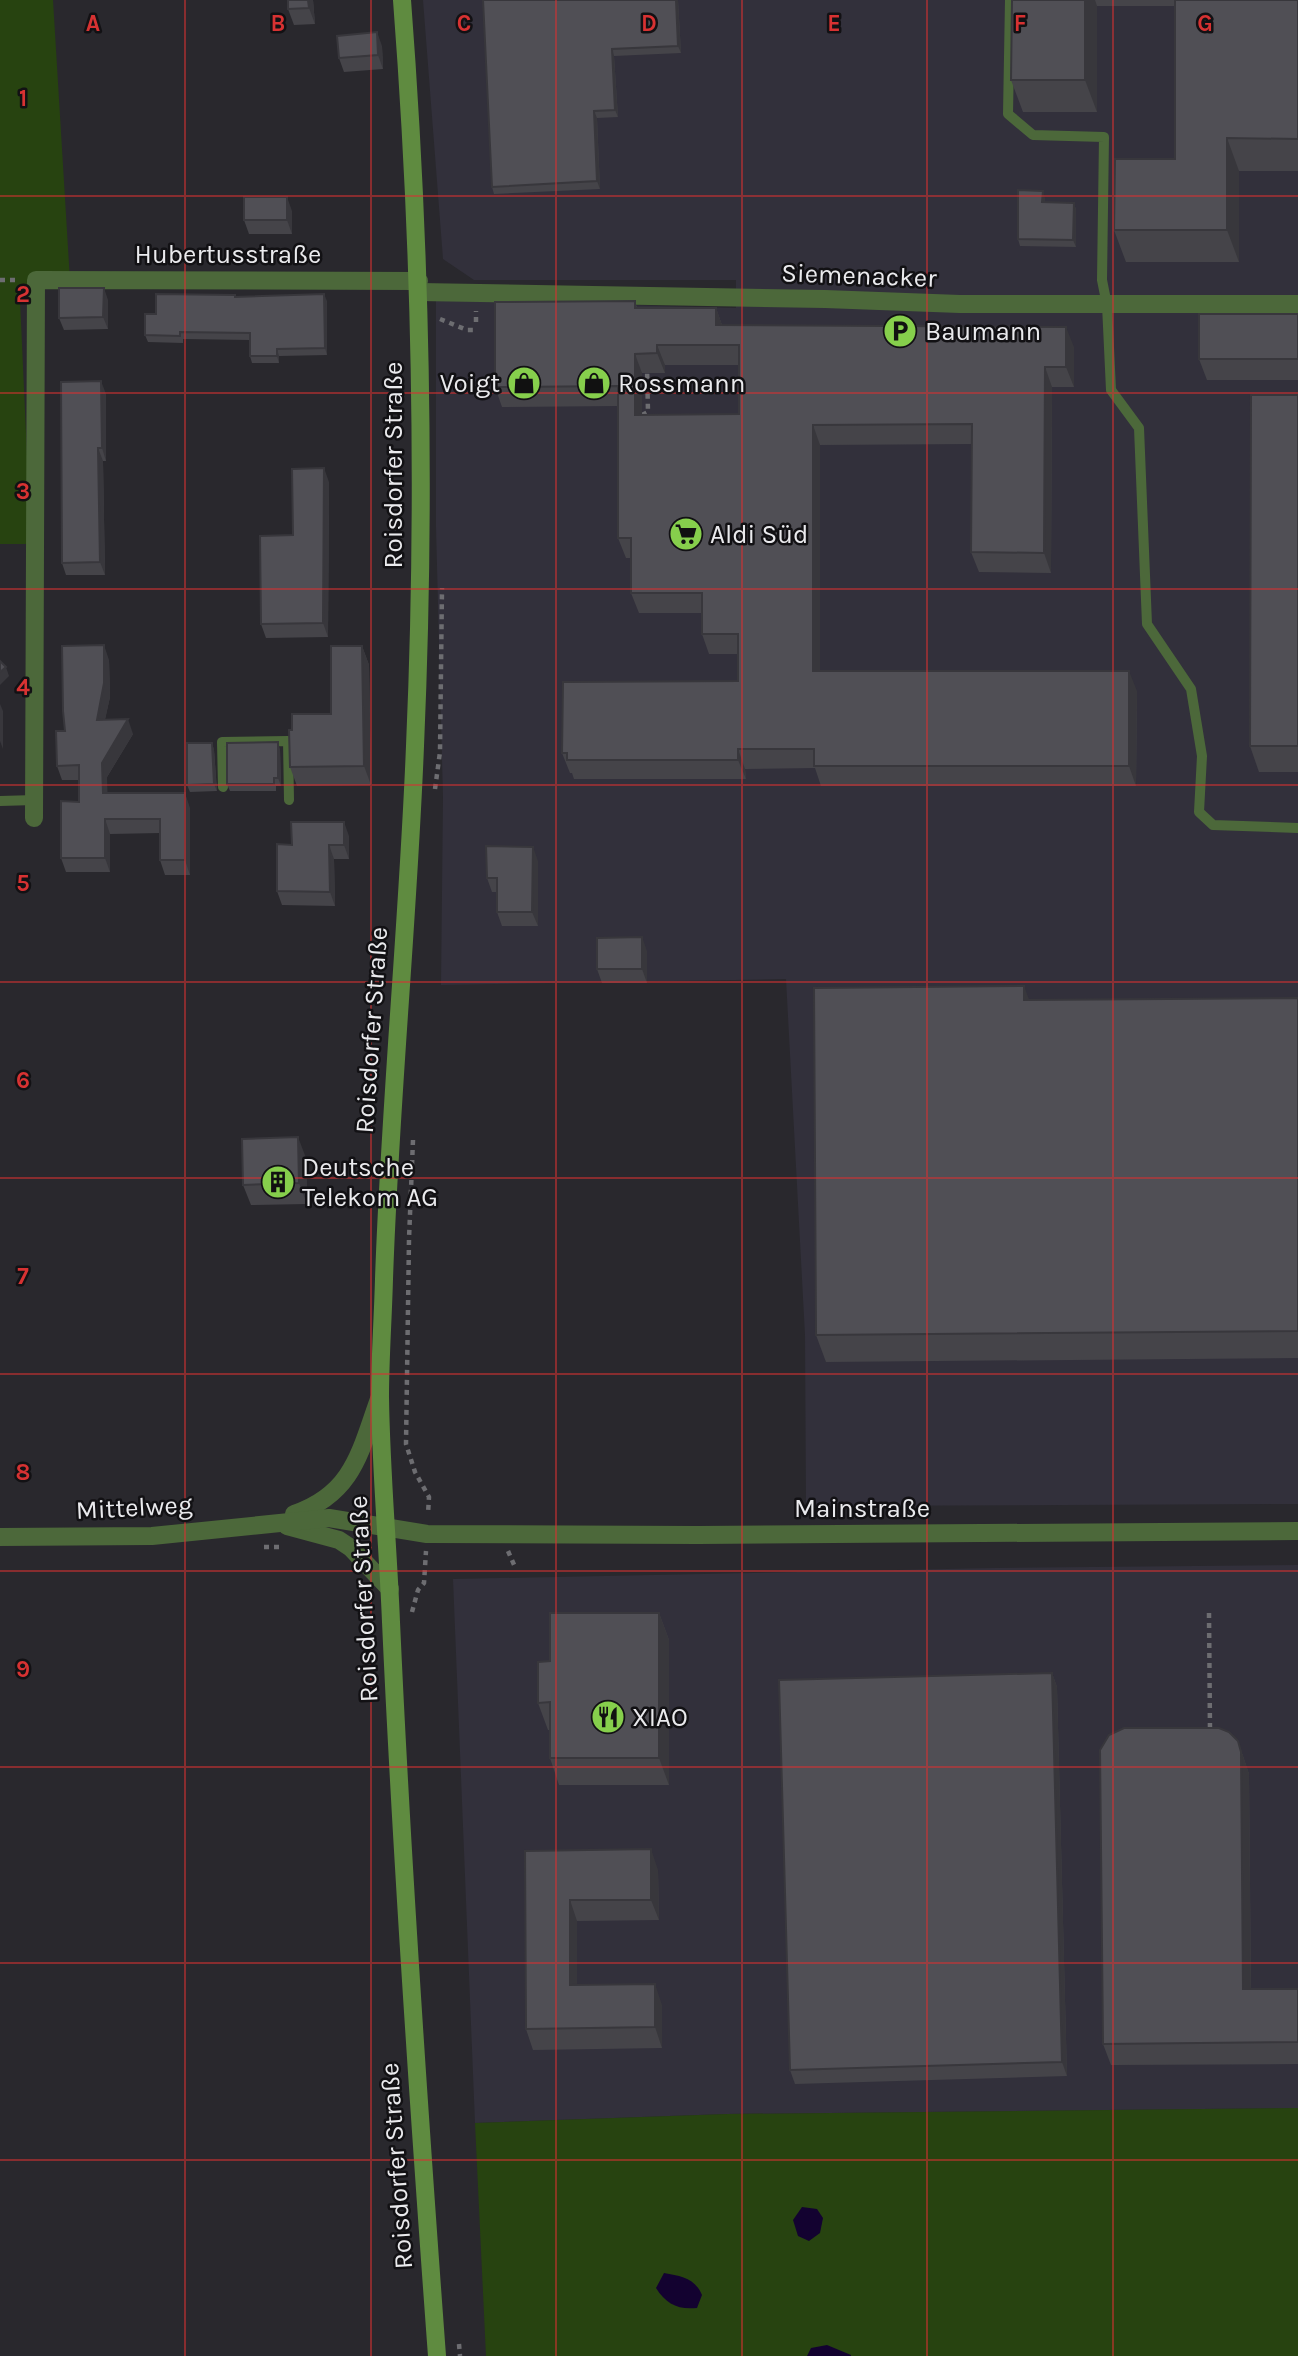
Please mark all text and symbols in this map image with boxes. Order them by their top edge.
text: A [86,10,100,37]
text: B [271,10,285,37]
text: C [457,10,471,37]
text: D [641,10,657,37]
text: E [827,10,841,37]
text: F [1014,10,1026,37]
text: G [1197,10,1213,37]
text: 1 [19,85,27,112]
street label: Hubertusstraße [135,239,321,270]
street label: Siemenacker [781,257,938,294]
text: 2 [16,281,30,308]
parking icon: Baumann [881,312,919,350]
place label: Baumann [925,316,1041,347]
street label: Roisdorfer Straße [378,362,409,568]
shop icon: Voigt [505,364,543,402]
shop icon: Rossmann [575,364,613,402]
place label: Voigt [440,368,500,399]
place label: Rossmann [618,368,745,399]
text: 3 [16,478,30,505]
supermarket icon: Aldi Süd [667,515,705,553]
place label: Aldi Süd [710,519,808,550]
text: 4 [16,674,30,701]
text: 5 [16,870,30,897]
street label: Roisdorfer Straße [349,926,394,1134]
text: 6 [16,1067,30,1094]
place label: Deutsche Telekom AG [302,1152,438,1213]
building icon: Deutsche Telekom AG [259,1163,297,1201]
text: 7 [17,1263,29,1290]
text: 8 [16,1459,30,1486]
street label: Mittelweg [75,1489,193,1526]
street label: Mainstraße [794,1493,930,1524]
street label: Roisdorfer Straße [343,1495,384,1703]
text: 9 [16,1656,30,1683]
restaurant icon: XIAO [589,1698,627,1736]
place label: XIAO [632,1702,688,1733]
street label: Roisdorfer Straße [374,2062,419,2270]

